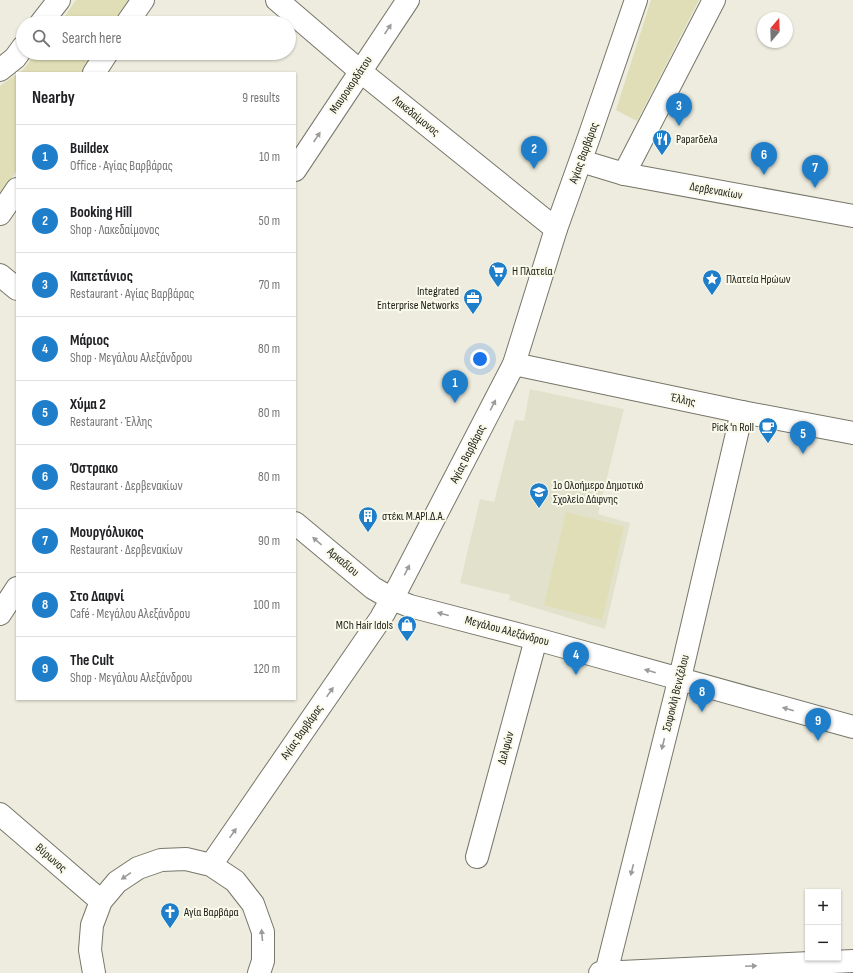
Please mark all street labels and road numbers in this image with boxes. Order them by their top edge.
street label: Μαυροκορδάτου [326,54,376,116]
street label: Λακεδαίμονος [389,92,443,140]
street label: Αγίας Βαρβάρας [566,120,602,187]
street label: Δερβενακίων [688,179,744,203]
street label: Έλλης [668,390,697,410]
street label: Αγίας Βαρβάρας [446,422,489,487]
street label: Αρκαδίου [323,544,362,580]
street label: Μεγάλου Αλεξάνδρου [463,613,551,649]
street label: Σοφοκλή Βενιζέλου [659,653,693,733]
street label: Αγίας Βαρβάρας [277,701,327,763]
street label: Δελφών [494,730,518,766]
street label: Βύρωνος [32,840,70,876]

